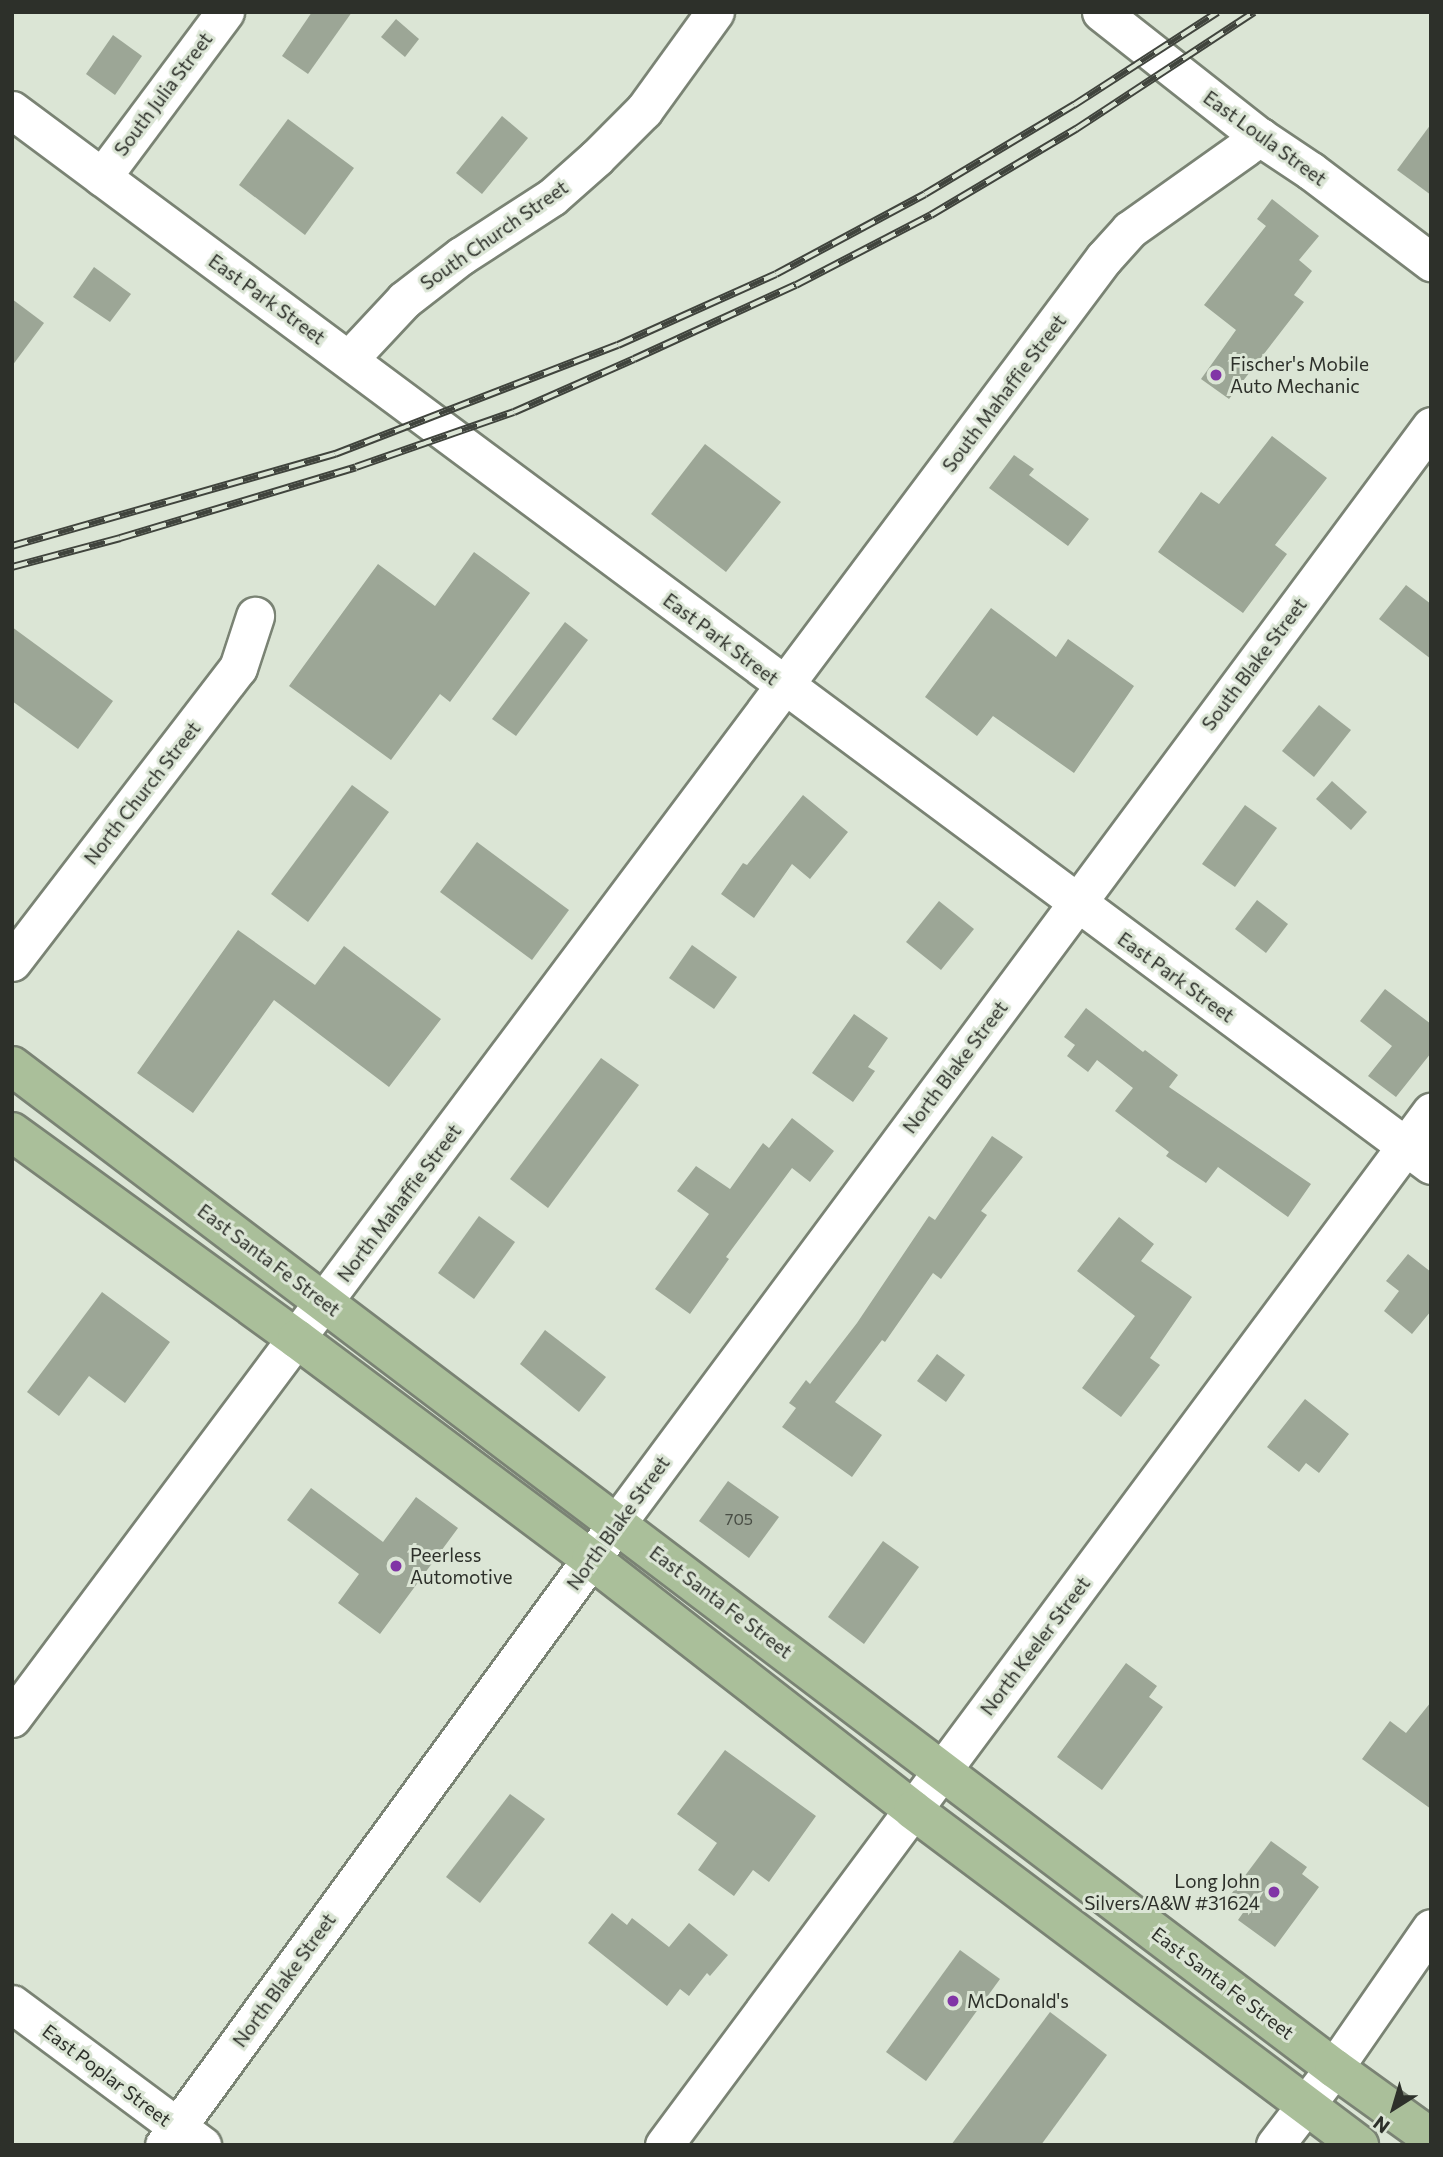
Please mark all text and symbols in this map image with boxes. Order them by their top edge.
street label: South Julia Street [109,28,217,160]
street label: East Loula Street [1199,86,1331,190]
street label: South Church Street [416,176,572,294]
street label: East Park Street [204,249,330,349]
street label: South Mahaffie Street [937,310,1071,476]
place label: Fischer's Mobile Auto Mechanic [1230,353,1369,397]
marker: Fischer's Mobile Auto Mechanic [1208,367,1224,383]
street label: East Park Street [659,588,783,690]
street label: South Blake Street [1197,593,1311,735]
street label: North Church Street [79,717,205,869]
street label: East Park Street [1113,927,1239,1027]
street label: North Blake Street [898,996,1012,1138]
street label: North Mahaffie Street [332,1120,466,1286]
street label: East Santa Fe Street [193,1199,345,1321]
street label: North Blake Street [562,1452,674,1594]
house number: 705 [725,1509,753,1529]
street label: East Santa Fe Street [645,1541,797,1663]
place label: Peerless Automotive [410,1544,512,1588]
marker: Peerless Automotive [388,1558,404,1574]
street label: North Keeler Street [975,1572,1095,1720]
place label: Long John Silvers/A&W #31624 [1084,1870,1260,1914]
marker: Long John Silvers/A&W #31624 [1266,1884,1282,1900]
street label: North Blake Street [228,1909,340,2051]
street label: East Santa Fe Street [1147,1922,1299,2044]
place label: McDonald's [967,1990,1069,2012]
marker: McDonald's [945,1993,961,2009]
street label: East Poplar Street [38,2019,176,2131]
north arrow [1359,2073,1429,2143]
text: N [1368,2112,1394,2139]

